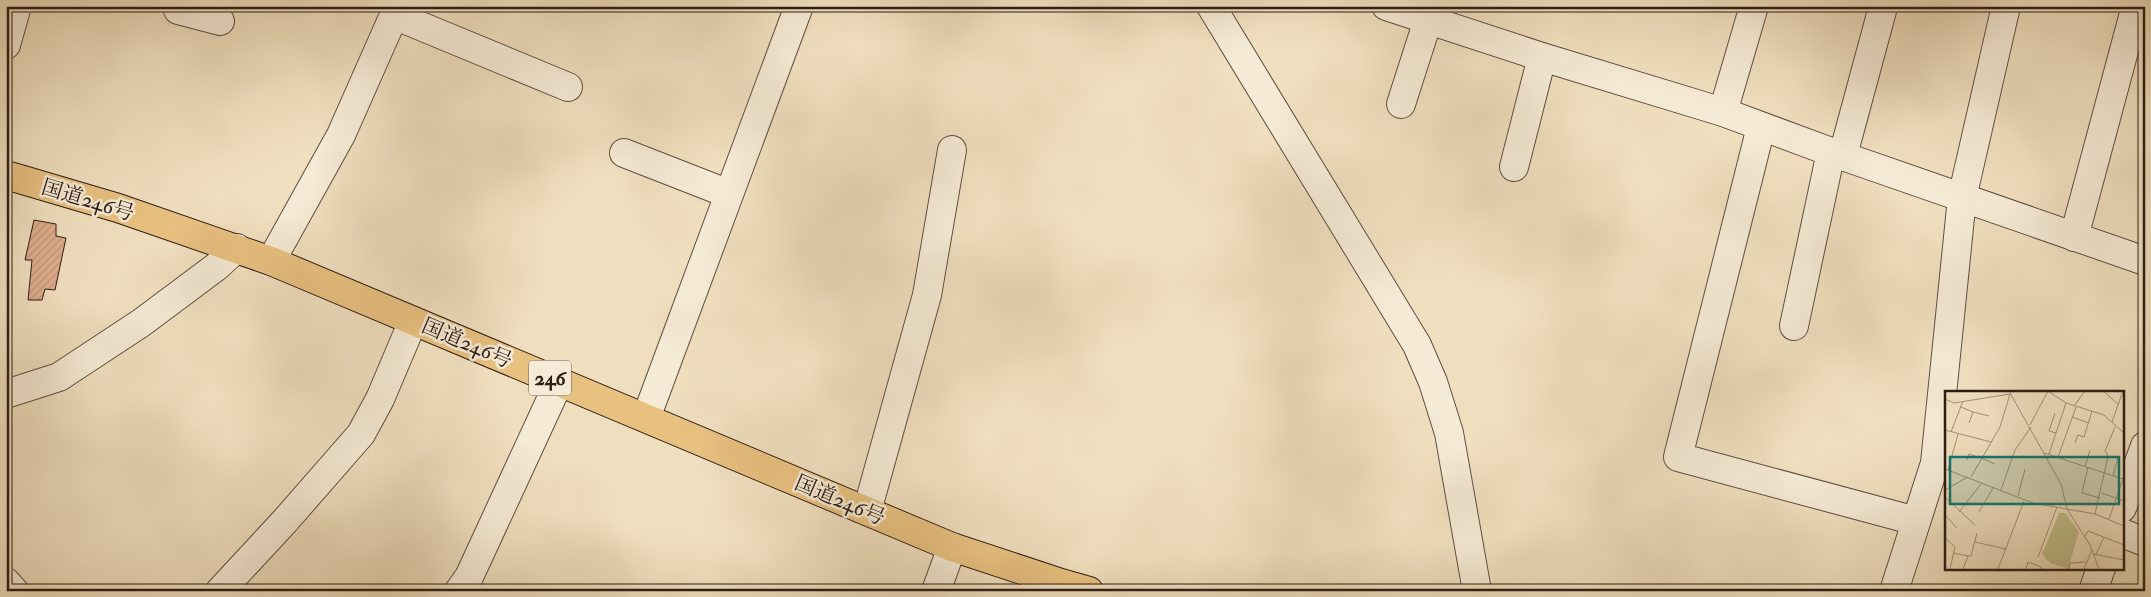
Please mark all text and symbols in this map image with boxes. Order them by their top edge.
street label: 国道246号 [38,174,137,227]
street label: 国道246号 [418,312,516,375]
road number: 246 [529,360,571,396]
inset map [1945,391,2124,570]
street label: 国道246号 [791,469,889,532]

